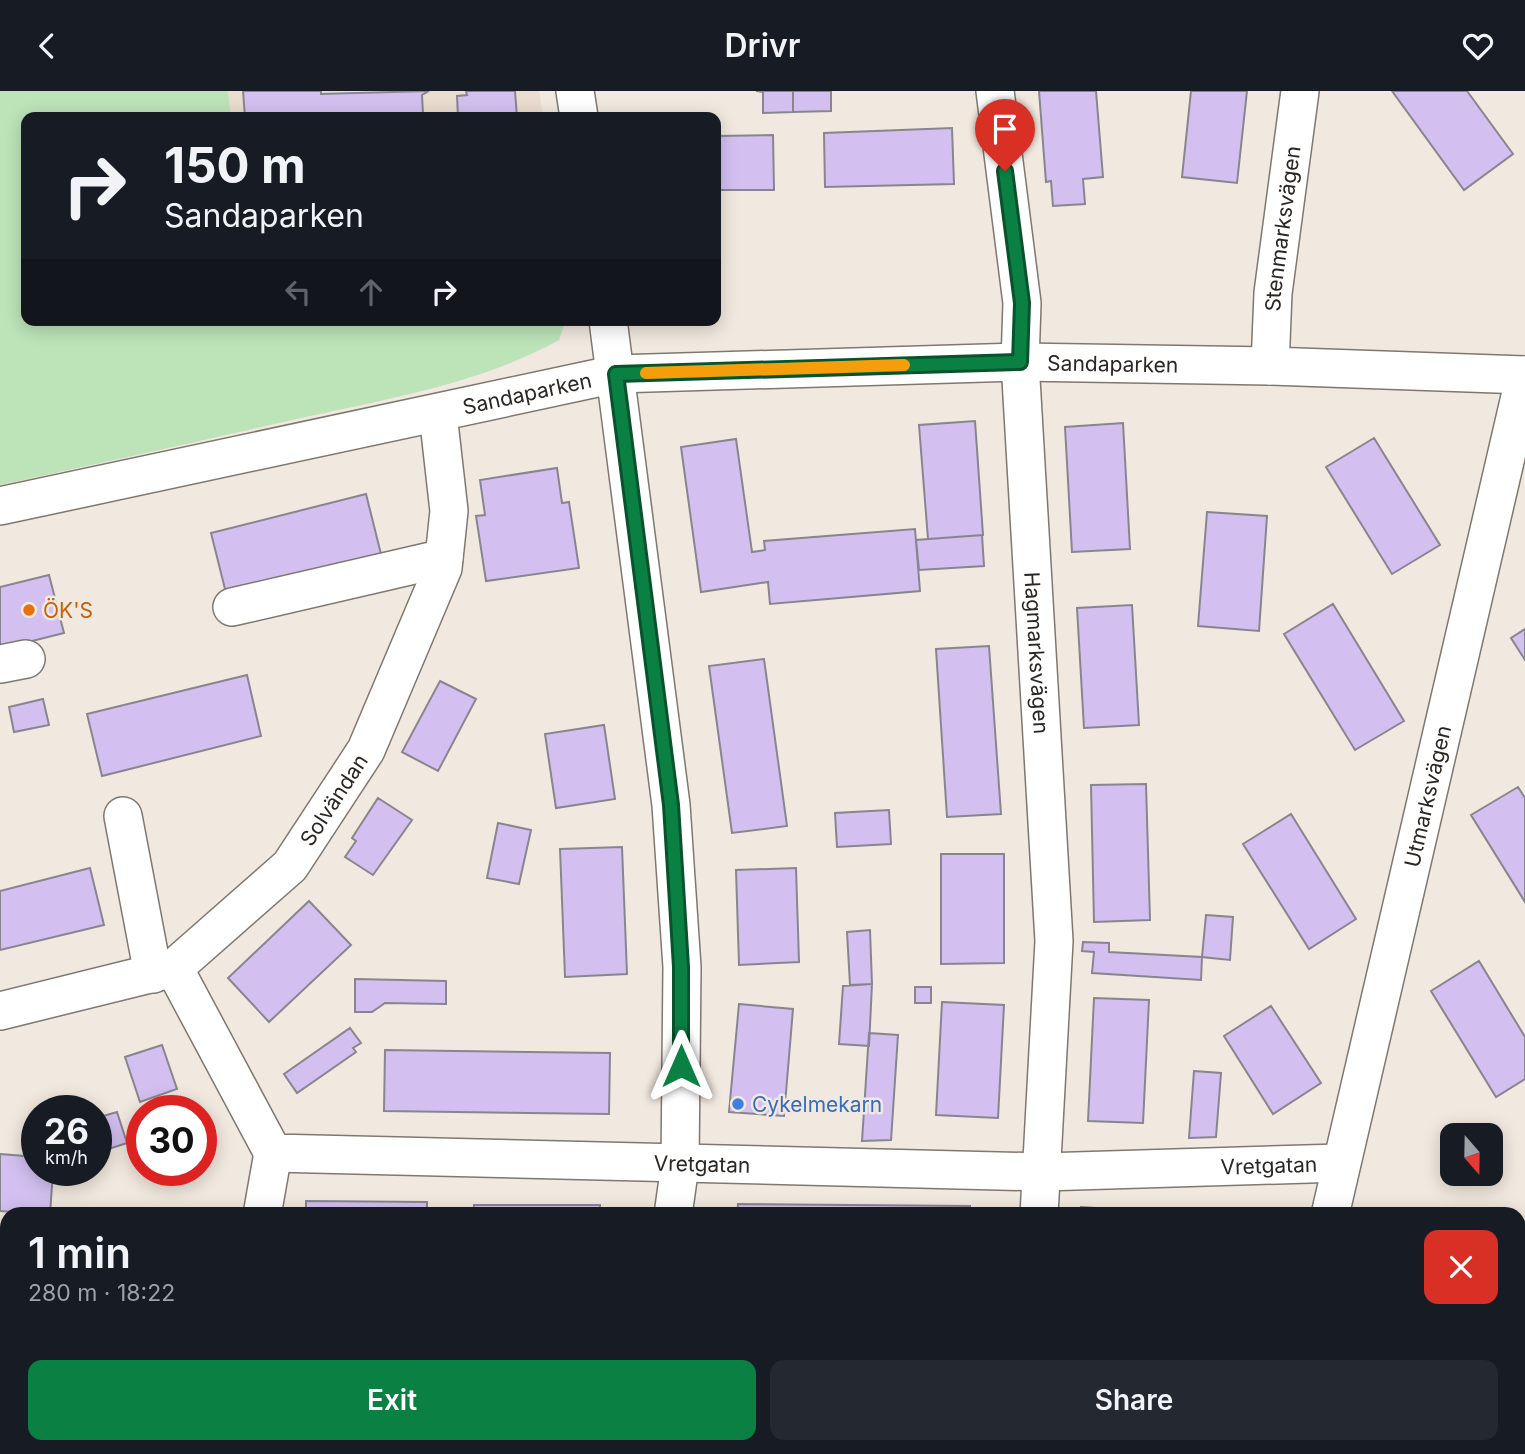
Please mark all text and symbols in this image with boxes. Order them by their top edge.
text: Drivr [725,26,800,65]
icon: back [28,27,66,65]
icon: heart [1459,27,1497,65]
pin [975,99,1035,171]
icon: arrive [986,110,1024,148]
text: 150 m [164,136,306,195]
icon: right [49,140,140,231]
street label: Stenmarksvägen [1260,144,1305,312]
text: Sandaparken [164,196,364,235]
icon: left [279,273,317,311]
icon: ahead [352,273,390,311]
icon: right [425,273,463,311]
street label: Sandaparken [1047,350,1179,377]
street label: Sandaparken [460,367,594,419]
street label: Hagmarksvägen [1020,571,1054,735]
place label: ÖK'S [43,598,93,623]
marker: ÖK'S [21,602,37,618]
street label: Utmarksvägen [1399,723,1456,869]
street label: Solvändan [294,749,372,850]
position arrow [644,1029,718,1103]
place label: Cykelmekarn [752,1092,882,1117]
speed limit sign: 30 [126,1095,217,1186]
marker: Cykelmekarn [730,1096,746,1112]
text: 26 [44,1110,89,1152]
north arrow [1440,1123,1503,1187]
map controls [1440,1123,1503,1186]
text: km/h [45,1147,88,1168]
street label: Vretgatan [653,1150,751,1177]
street label: Vretgatan [1220,1151,1318,1179]
text: 1 min [28,1227,131,1278]
button: close [1424,1230,1498,1304]
text: 280 m · 18:22 [28,1279,175,1307]
button: Exit [28,1360,756,1440]
button: Share [770,1360,1498,1440]

